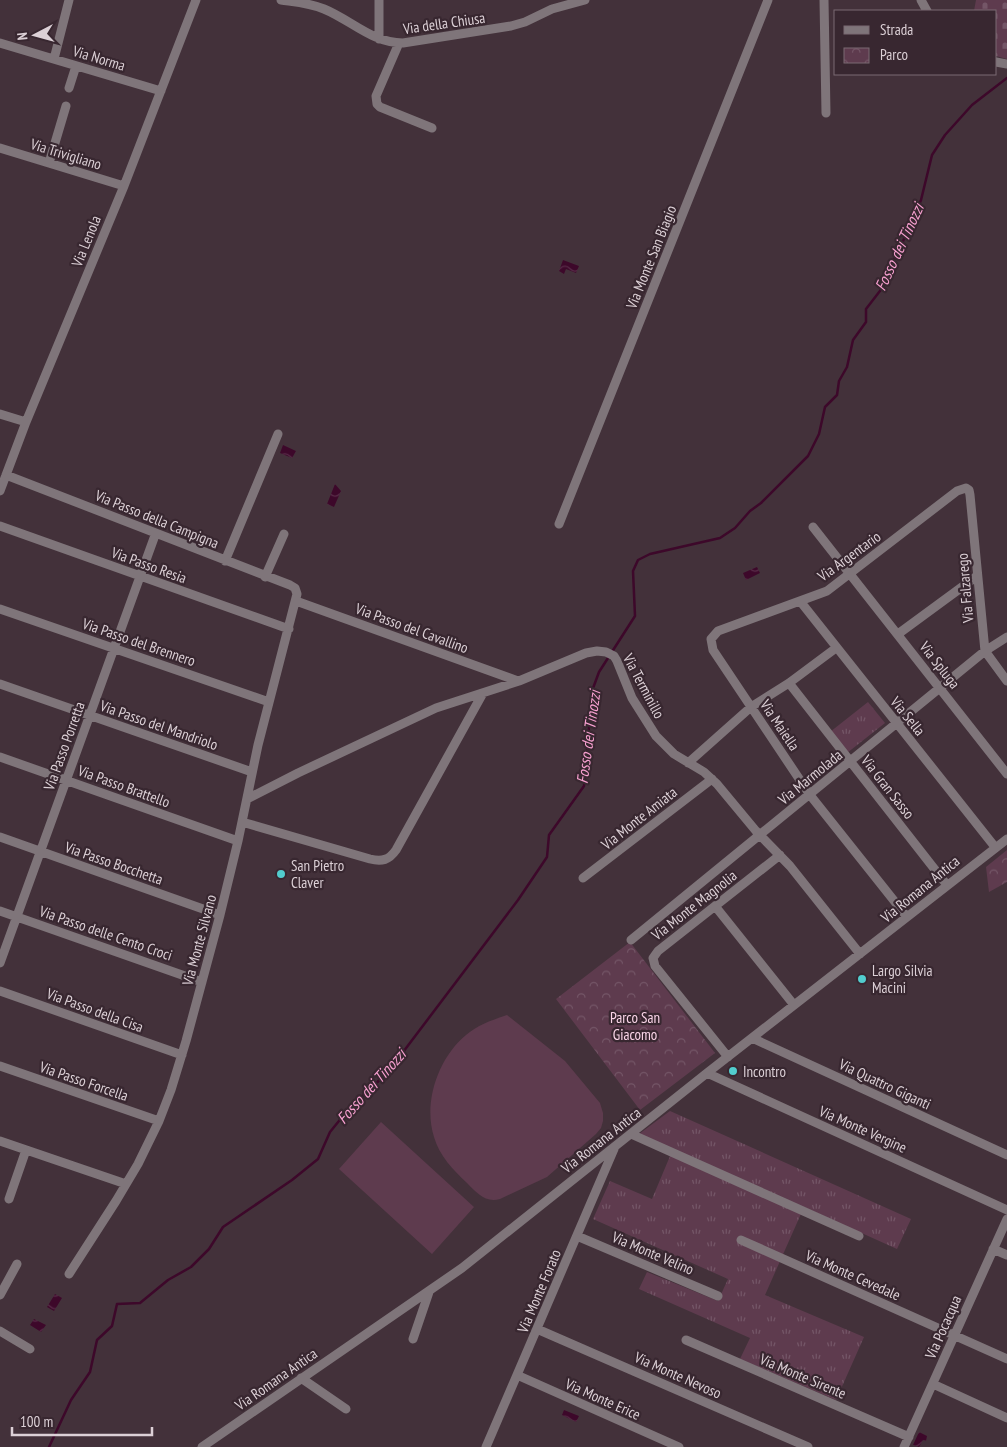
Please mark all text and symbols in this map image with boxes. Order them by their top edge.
street label: Via della Chiusa [401,8,486,38]
north arrow [10,10,60,60]
legend [834,10,997,75]
text: Strada [880,20,913,39]
text: N [13,32,31,41]
street label: Via Norma [70,41,128,75]
text: Parco [880,45,908,64]
street label: Via Trivigliano [27,134,104,174]
water label: Fosso dei Tinozzi [870,198,929,294]
street label: Via Monte San Biagio [621,202,680,313]
street label: Via Lenola [67,213,105,270]
street label: Via Passo della Campigna [91,485,222,552]
street label: Via Argentario [813,527,884,586]
street label: Via Passo Resia [108,542,189,587]
street label: Via Falzarego [953,552,978,625]
street label: Via Passo del Cavallino [352,598,471,657]
street label: Via Passo del Brennero [79,613,198,670]
street label: Via Spluga [915,637,964,692]
street label: Via Terminillo [619,649,669,722]
water label: Fosso dei Tinozzi [572,687,605,785]
street label: Via Sella [886,692,930,739]
street label: Via Maiella [756,695,804,754]
street label: Via Passo del Mandriolo [97,696,220,754]
street label: Via Passo Porretta [39,699,89,794]
street label: Via Marmolada [773,745,846,809]
street label: Via Gran Sasso [857,751,919,823]
street label: Via Passo Brattello [74,760,173,811]
street label: Via Monte Amiata [596,782,681,854]
street label: Via Passo Bocchetta [61,837,166,889]
street label: Via Romana Antica [876,851,963,927]
place label: San Pietro Claver [291,856,344,892]
street label: Via Monte Magnolia [647,866,741,945]
marker: San Pietro Claver [275,868,287,880]
street label: Via Monte Silvano [177,892,220,989]
street label: Via Passo delle Cento Croci [36,901,175,965]
place label: Largo Silvia Macini [872,961,933,997]
marker: Largo Silvia Macini [856,973,868,985]
street label: Via Passo della Cisa [43,983,146,1036]
park label: Parco San Giacomo [610,1008,660,1044]
water label: Fosso dei Tinozzi [332,1043,412,1128]
street label: Via Quattro Giganti [835,1054,934,1114]
street label: Via Passo Forcella [36,1057,131,1105]
place label: Incontro [743,1062,786,1081]
marker: Incontro [727,1065,739,1077]
street label: Via Monte Vergine [815,1101,910,1157]
street label: Via Romana Antica [557,1103,645,1178]
street label: Via Monte Velino [608,1227,697,1279]
street label: Via Monte Cevedale [802,1245,903,1304]
street label: Via Monte Forato [513,1246,565,1336]
street label: Via Pocacqua [920,1292,965,1363]
street label: Via Romana Antica [230,1344,321,1415]
street label: Via Monte Nevoso [631,1347,724,1403]
street label: Via Monte Sirente [756,1349,849,1403]
street label: Via Monte Erice [561,1374,644,1424]
scale bar [12,1404,152,1436]
text: 100 m [20,1412,53,1431]

